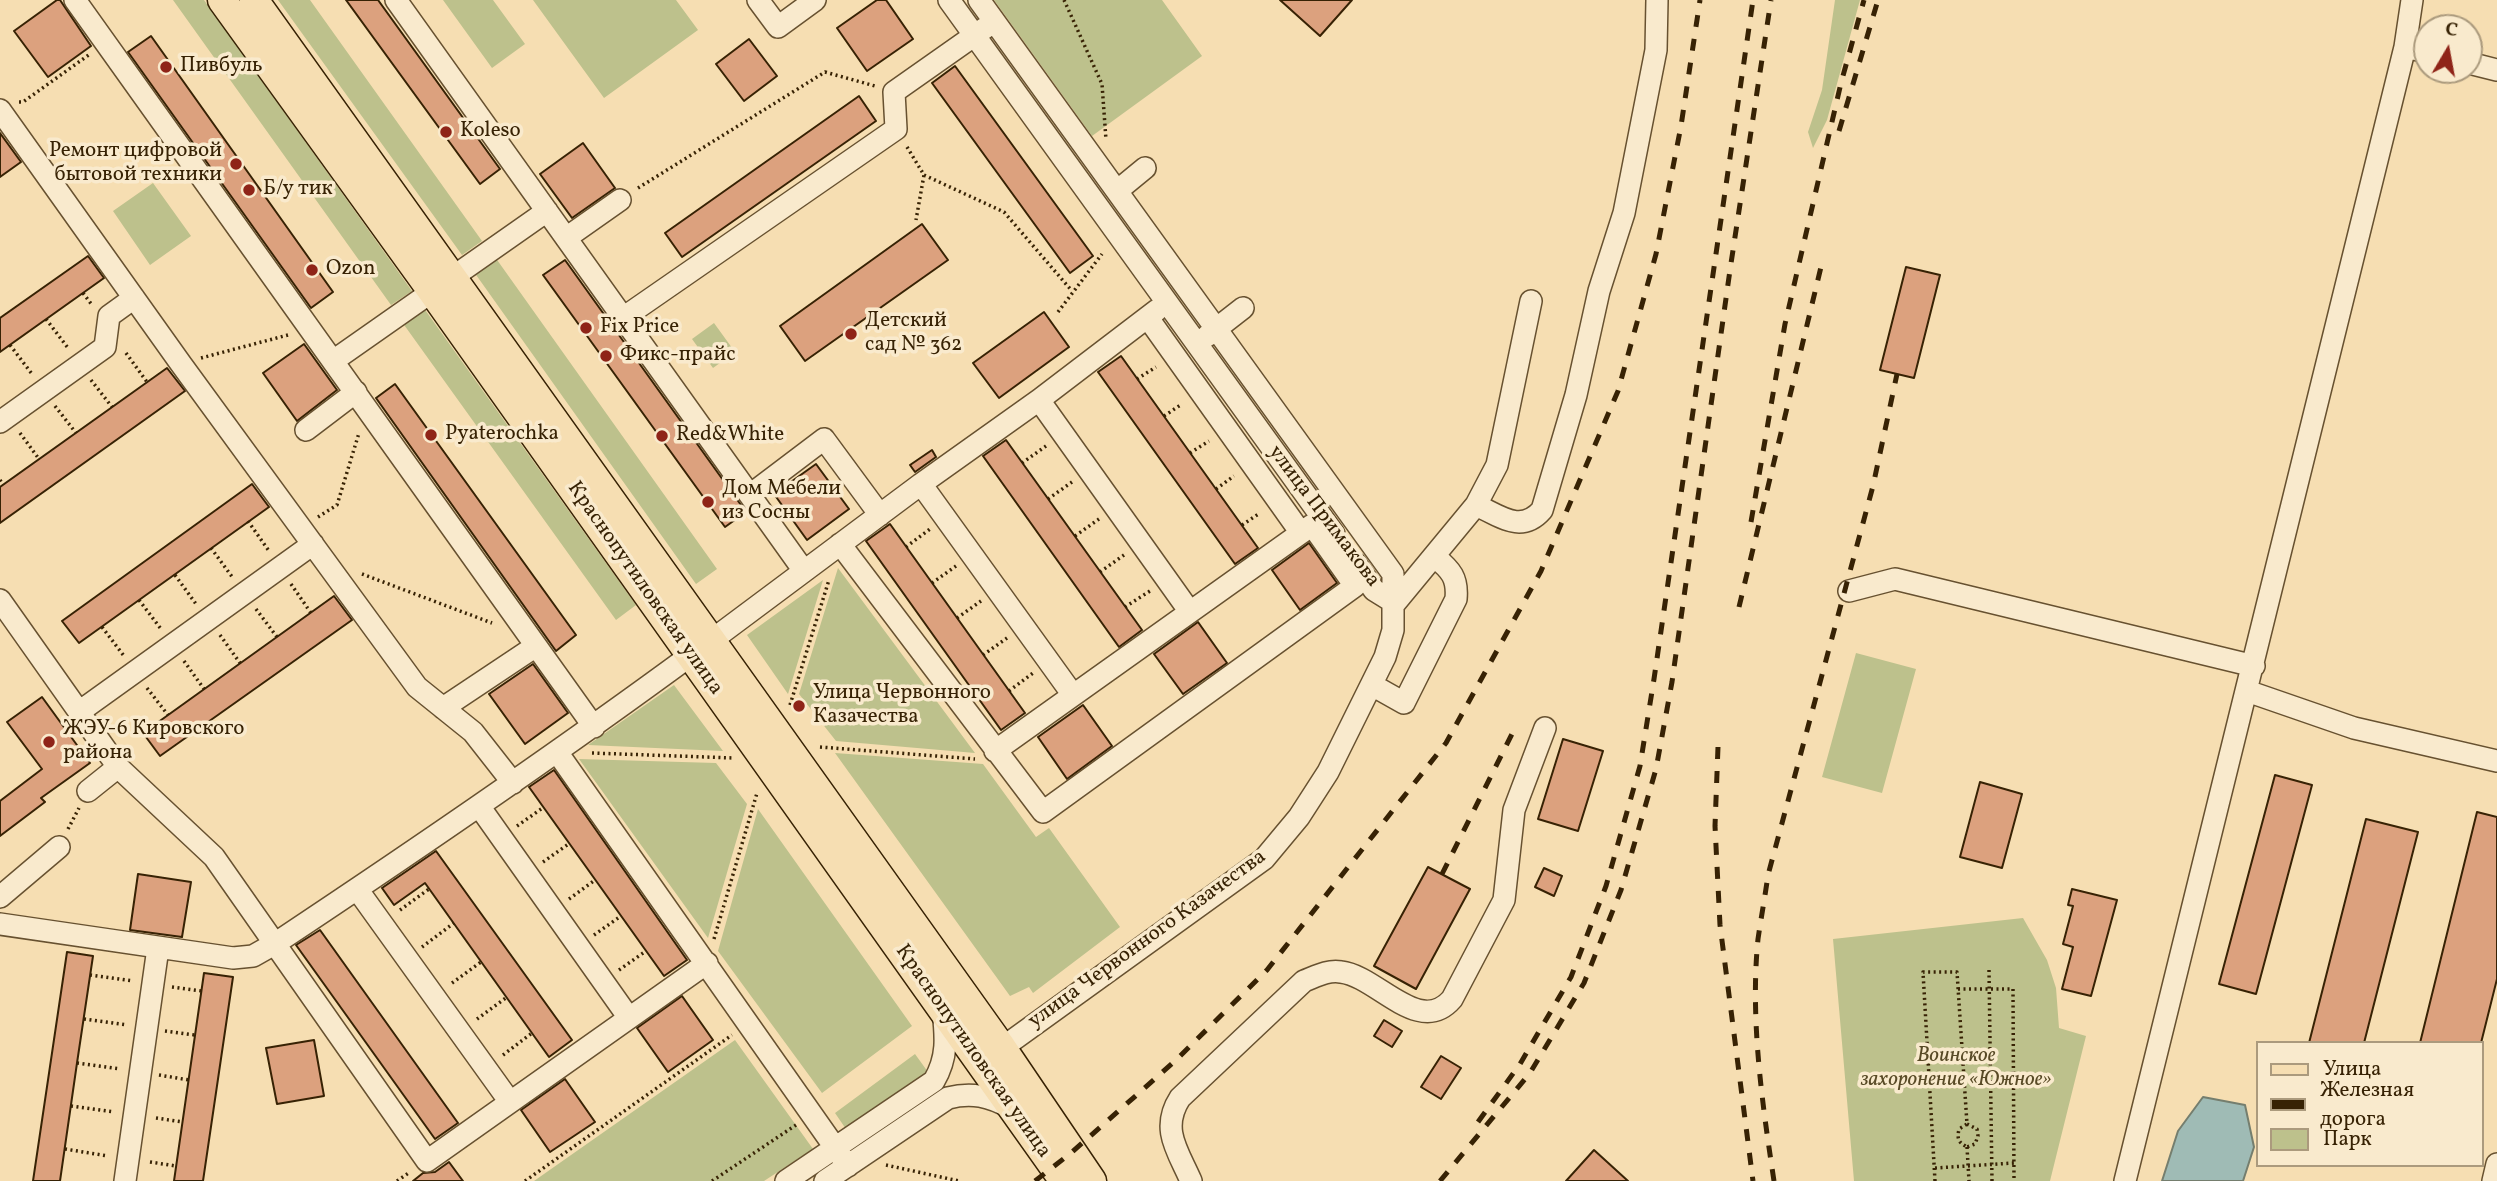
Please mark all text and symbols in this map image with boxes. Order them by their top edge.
north arrow [2413,14,2483,84]
text: С [2443,16,2460,44]
place label: Пивбуль [180,54,263,80]
marker: Пивбуль [158,59,174,75]
place label: Koleso [460,119,521,145]
marker: Koleso [438,124,454,140]
place label: Ремонт цифровой бытовой техники [49,139,222,189]
marker: Ремонт цифровой бытовой техники [228,156,244,172]
place label: Б/у тик [263,177,333,203]
marker: Б/у тик [241,182,257,198]
place label: Ozon [326,257,376,283]
marker: Ozon [304,262,320,278]
place label: Детский сад № 362 [865,309,962,359]
place label: Fix Price [600,315,679,341]
marker: Fix Price [578,320,594,336]
marker: Детский сад № 362 [843,326,859,342]
place label: Фикс-прайс [620,343,736,369]
marker: Фикс-прайс [598,348,614,364]
place label: Pyaterochka [445,422,559,448]
place label: Red&White [676,423,784,449]
marker: Pyaterochka [423,427,439,443]
marker: Red&White [654,428,670,444]
street label: улица Примакова [1261,441,1385,593]
street label: Краснопутиловская улица [561,477,727,701]
place label: Дом Мебели из Сосны [722,477,841,527]
marker: Дом Мебели из Сосны [700,494,716,510]
place label: Улица Червонного Казачества [813,681,991,731]
marker: Улица Червонного Казачества [791,698,807,714]
place label: ЖЭУ-6 Кировского района [63,717,244,767]
marker: ЖЭУ-6 Кировского района [41,734,57,750]
street label: улица Червонного Казачества [1024,845,1272,1035]
street label: Краснопутиловская улица [889,940,1055,1164]
legend [2256,1041,2483,1167]
park label: Воинское захоронение «Южное» [1860,1044,2052,1094]
text: Улица [2323,1055,2381,1084]
text: Железная дорога [2320,1076,2414,1134]
text: Парк [2323,1125,2372,1154]

